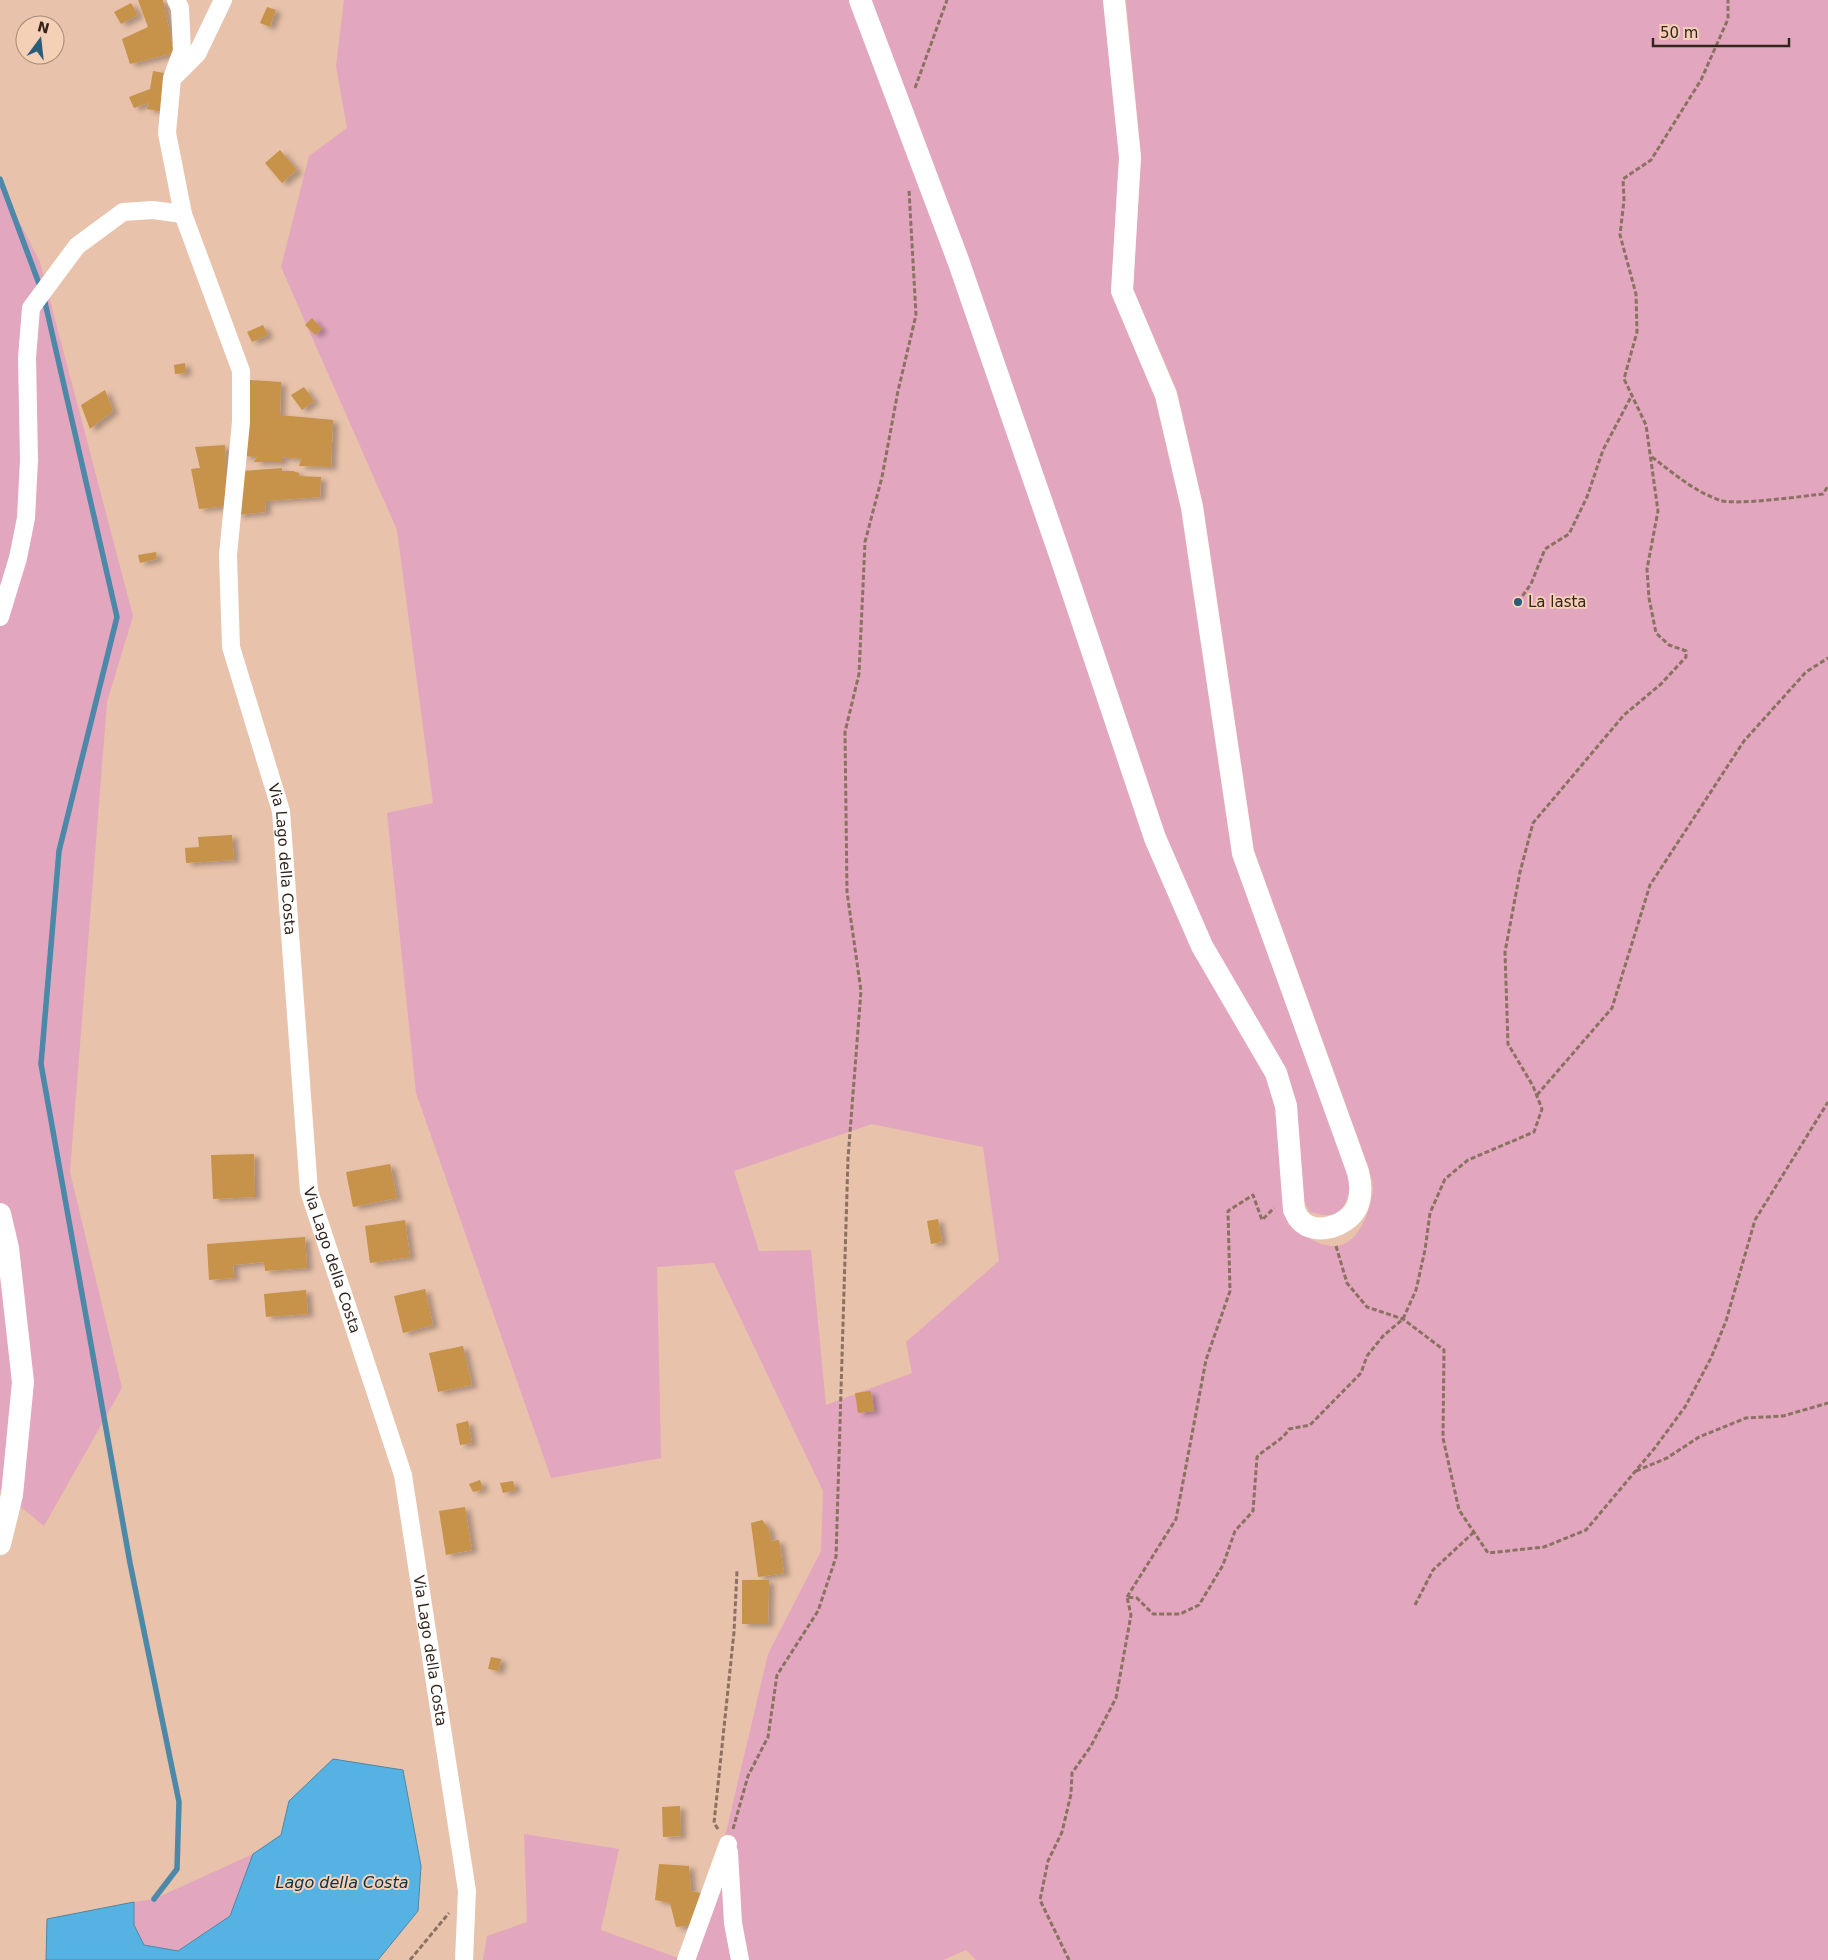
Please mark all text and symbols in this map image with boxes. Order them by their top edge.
north arrow [15,15,65,65]
scale bar [1653,15,1789,47]
text: N [36,18,51,37]
text: 50 m [1660,24,1698,42]
place label: La lasta [1528,593,1587,611]
marker: La lasta [1512,596,1524,608]
street label: Via Lago della Costa [264,781,299,936]
street label: Via Lago della Costa [299,1185,364,1336]
street label: Via Lago della Costa [410,1574,451,1728]
water label: Lago della Costa [276,1873,408,1892]

